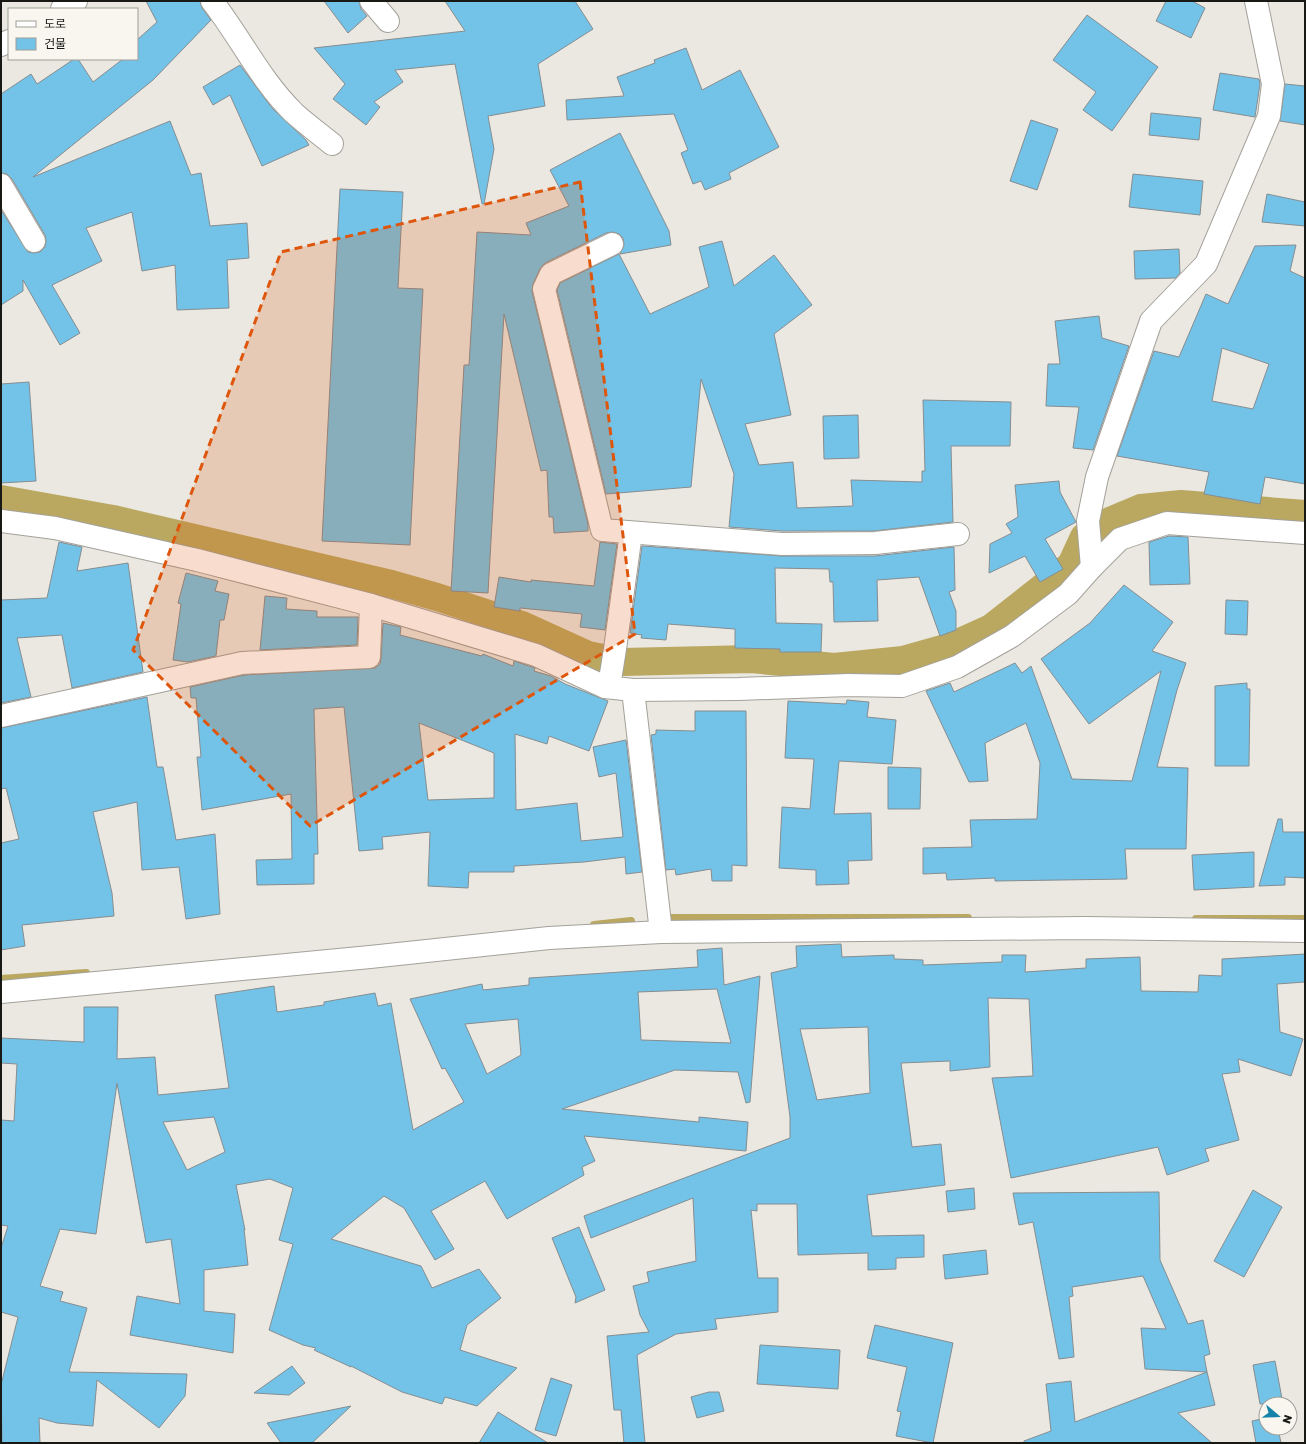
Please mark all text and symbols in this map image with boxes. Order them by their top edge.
legend [8,8,138,60]
text: 도로 [44,16,66,31]
text: 건물 [44,36,66,51]
north arrow [1258,1396,1298,1436]
text: N [1280,1413,1295,1425]

